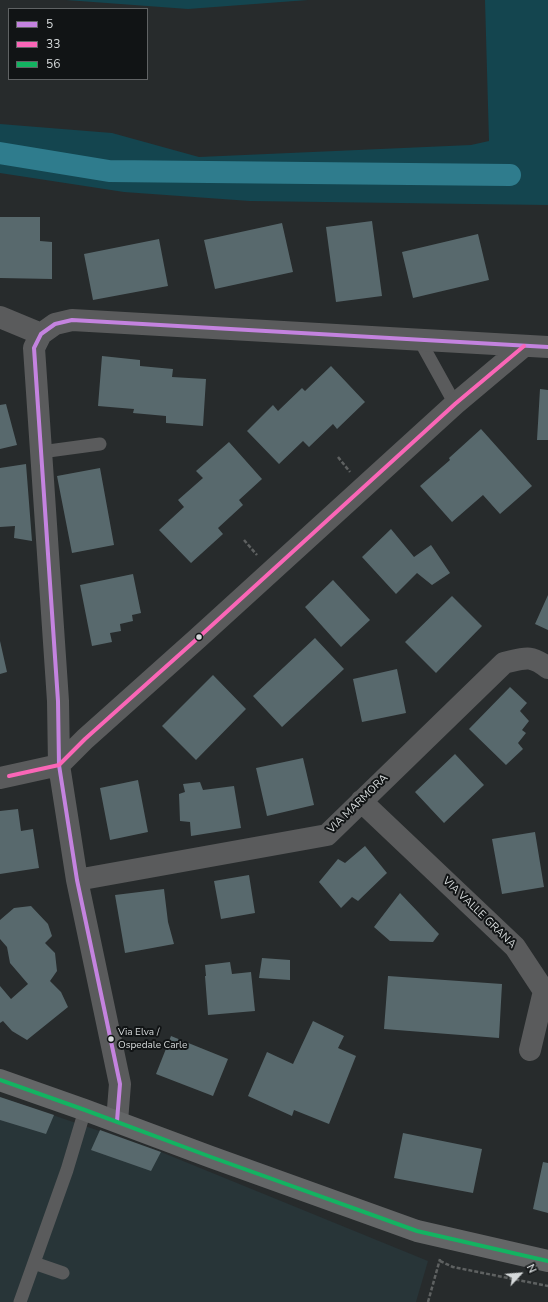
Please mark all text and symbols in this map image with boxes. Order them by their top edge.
legend [8,8,148,80]
text: 5 [46,16,53,32]
text: 33 [46,36,60,52]
text: 56 [46,56,60,72]
unlabelled marker [194,632,204,642]
street label: VIA MARMORA [325,772,391,836]
street label: VIA VALLE GRANA [440,875,518,951]
place label: Via Elva / Ospedale Carle [118,1027,187,1050]
marker: Via Elva / Ospedale Carle [106,1034,116,1044]
north arrow [500,1254,540,1294]
text: N [523,1262,540,1276]

